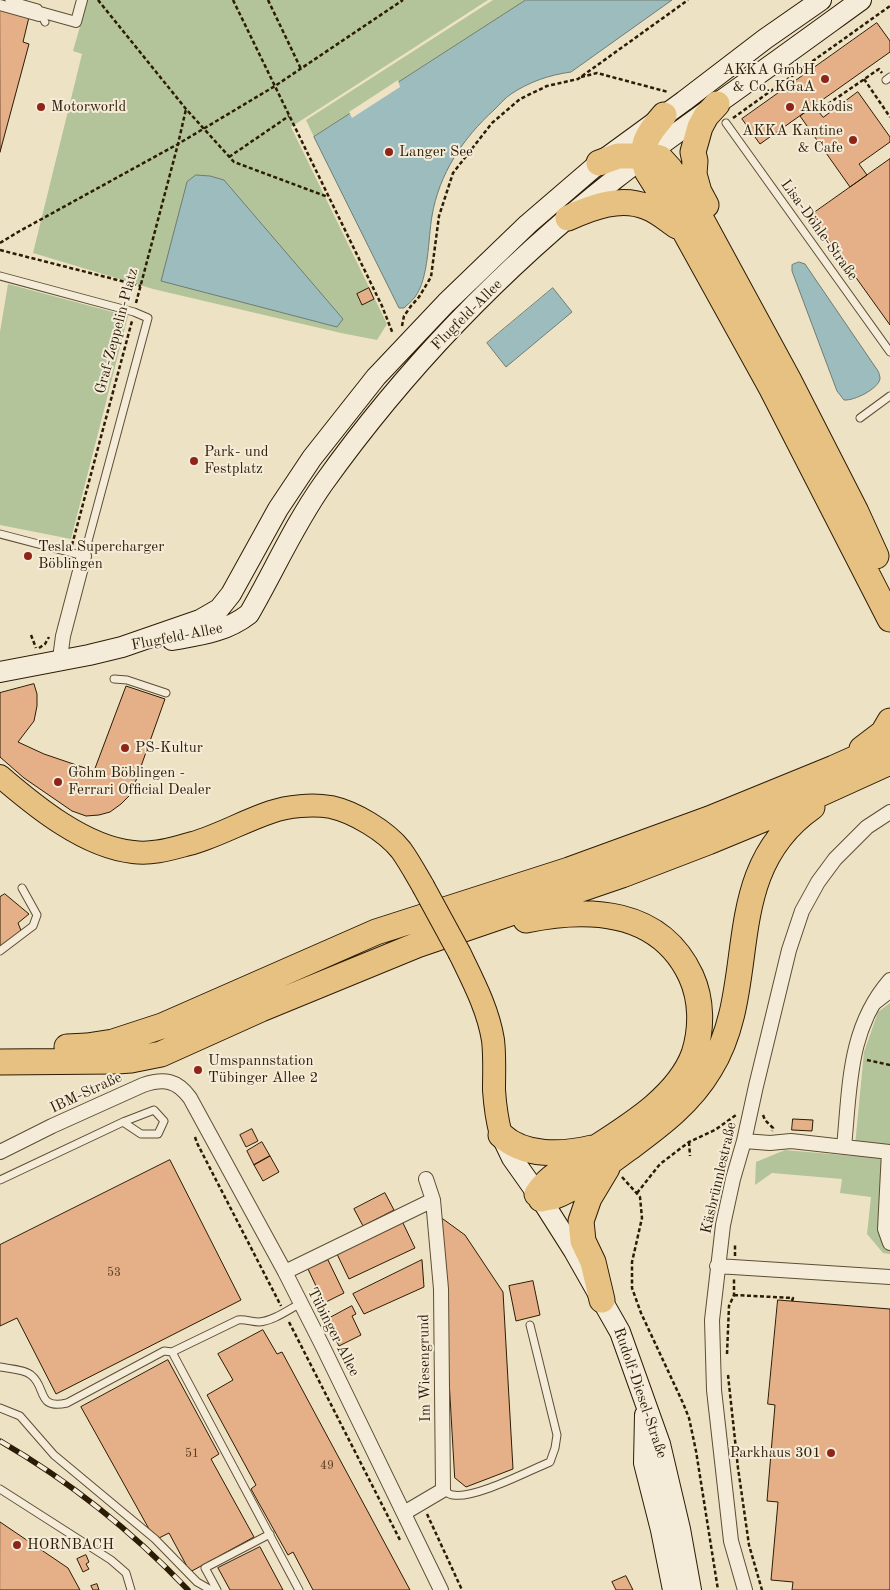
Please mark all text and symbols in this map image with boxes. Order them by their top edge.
place label: AKKA GmbH & Co. KGaA [723,61,815,96]
marker: AKKA GmbH & Co. KGaA [819,73,831,85]
place label: Motorworld [51,98,126,116]
place label: Akkodis [800,98,853,116]
marker: Motorworld [35,101,47,113]
marker: Akkodis [784,101,796,113]
place label: AKKA Kantine & Cafe [742,122,843,157]
marker: AKKA Kantine & Cafe [847,134,859,146]
place label: Langer See [399,143,473,161]
marker: Langer See [383,146,395,158]
street label: Lisa-Döhle-Straße [776,176,862,284]
street label: Graf-Zeppelin-Platz [92,266,142,396]
street label: Flugfeld-Allee [428,276,506,354]
place label: Park- und Festplatz [204,443,269,478]
marker: Park- und Festplatz [188,455,200,467]
place label: Tesla Supercharger Böblingen [38,538,164,573]
marker: Tesla Supercharger Böblingen [22,550,34,562]
street label: Flugfeld-Allee [130,619,224,655]
place label: PS-Kultur [135,739,203,757]
marker: PS-Kultur [119,742,131,754]
place label: Gohm Böblingen - Ferrari Official Dealer [68,764,211,799]
marker: Gohm Böblingen - Ferrari Official Dealer [52,776,64,788]
place label: Umspannstation Tübinger Allee 2 [208,1052,318,1087]
marker: Umspannstation Tübinger Allee 2 [192,1064,204,1076]
street label: IBM-Straße [47,1069,125,1117]
street label: Käsbrünnlestraße [697,1120,741,1236]
house number: 53 [107,1266,121,1280]
street label: Tübinger Allee [303,1285,363,1379]
street label: Im Wiesengrund [415,1314,435,1422]
street label: Rudolf-Diesel-Straße [609,1325,671,1461]
place label: Parkhaus 301 [730,1444,821,1462]
house number: 51 [185,1447,199,1461]
marker: Parkhaus 301 [825,1447,837,1459]
house number: 49 [320,1459,334,1473]
place label: HORNBACH [27,1536,114,1554]
marker: HORNBACH [11,1539,23,1551]

